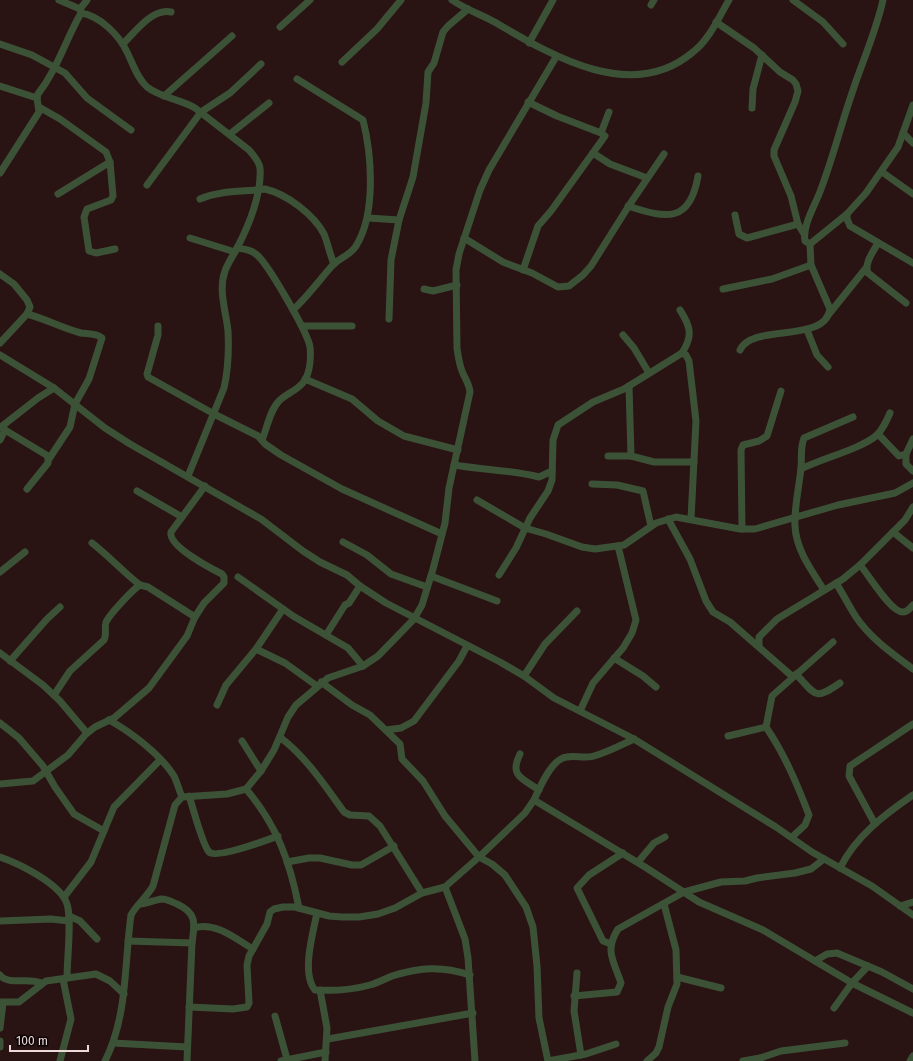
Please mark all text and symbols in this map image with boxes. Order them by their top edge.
scale bar [10,1027,88,1053]
text: 100 m [16,1034,48,1048]

